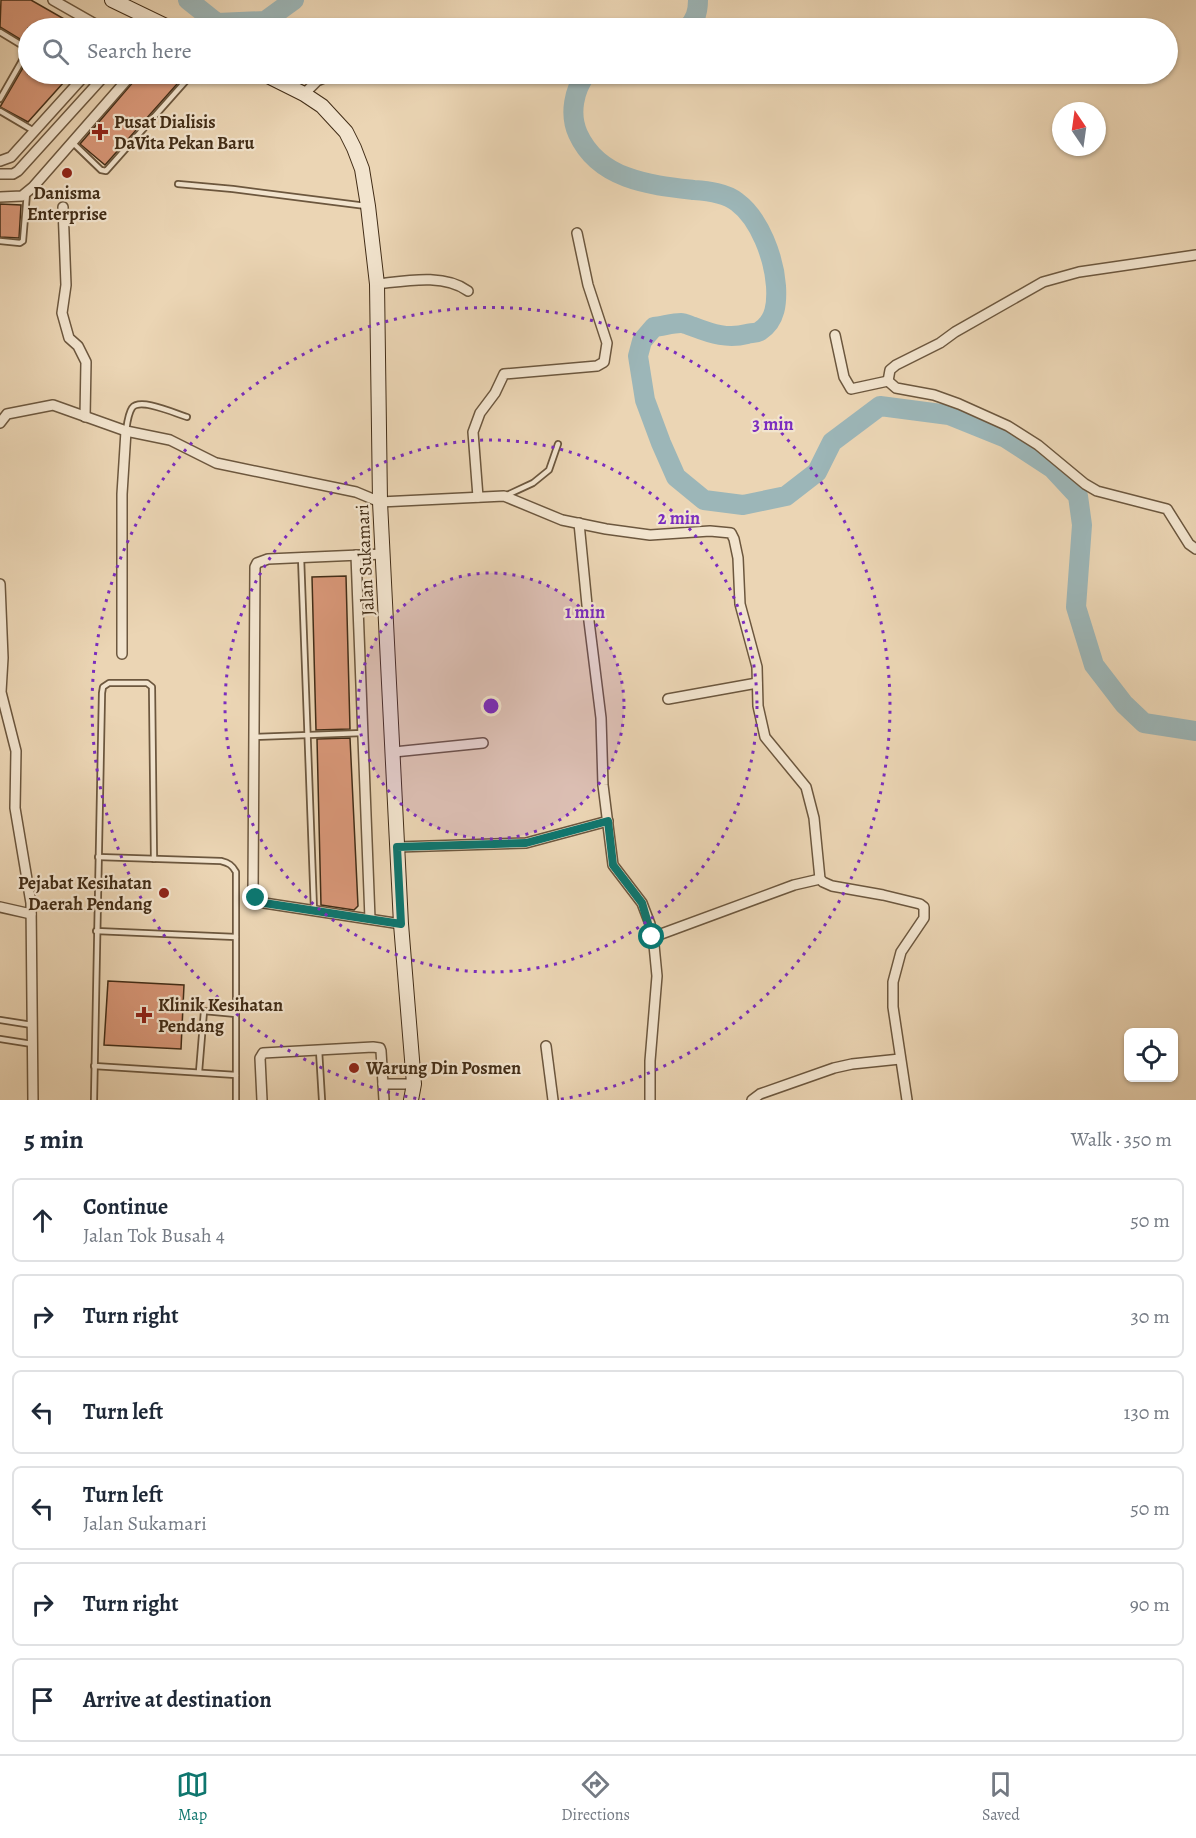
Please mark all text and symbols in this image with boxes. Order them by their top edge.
search box [18,18,1178,84]
icon: search [39,35,72,68]
text: Search here [87,36,192,66]
north arrow [1052,102,1106,156]
place label: Pusat Dialisis DaVita Pekan Baru [114,110,254,155]
marker: Pusat Dialisis DaVita Pekan Baru [91,123,109,141]
marker: Danisma Enterprise [60,166,74,180]
place label: Danisma Enterprise [27,181,107,226]
text: 3 min [752,412,794,436]
street label: Jalan Sukamari [350,504,380,616]
text: 2 min [658,506,700,530]
text: 1 min [565,600,605,624]
centre of rings [481,696,501,716]
place label: Pejabat Kesihatan Daerah Pendang [18,871,153,916]
route end [242,884,268,910]
marker: Pejabat Kesihatan Daerah Pendang [157,886,171,900]
route start [638,923,664,949]
place label: Klinik Kesihatan Pendang [158,993,283,1038]
marker: Klinik Kesihatan Pendang [135,1006,153,1024]
map controls [1124,1028,1178,1082]
button: locate [1124,1028,1178,1082]
place label: Warung Din Posmen [365,1056,521,1080]
marker: Warung Din Posmen [347,1061,361,1075]
text: 5 min [24,1122,84,1157]
text: Walk · 350 m [1071,1126,1172,1153]
text: Continue [83,1192,168,1222]
icon: ahead [26,1204,59,1237]
text: 50 m [1130,1207,1170,1234]
text: Jalan Tok Busah 4 [83,1222,225,1249]
icon: right [26,1300,59,1333]
text: Turn right [83,1301,179,1331]
text: 30 m [1130,1303,1170,1330]
icon: left [26,1396,59,1429]
text: Turn left [83,1397,163,1427]
text: 130 m [1124,1399,1170,1426]
text: Turn left [83,1480,163,1510]
icon: left [26,1492,59,1525]
text: 50 m [1130,1495,1170,1522]
text: Jalan Sukamari [83,1510,207,1537]
icon: right [26,1588,59,1621]
text: Turn right [83,1589,179,1619]
text: 90 m [1130,1591,1170,1618]
icon: arrive [26,1684,59,1717]
text: Arrive at destination [83,1685,272,1715]
tab: Map [176,1768,209,1826]
tab: Directions [561,1768,630,1826]
tab: Saved [982,1768,1020,1826]

